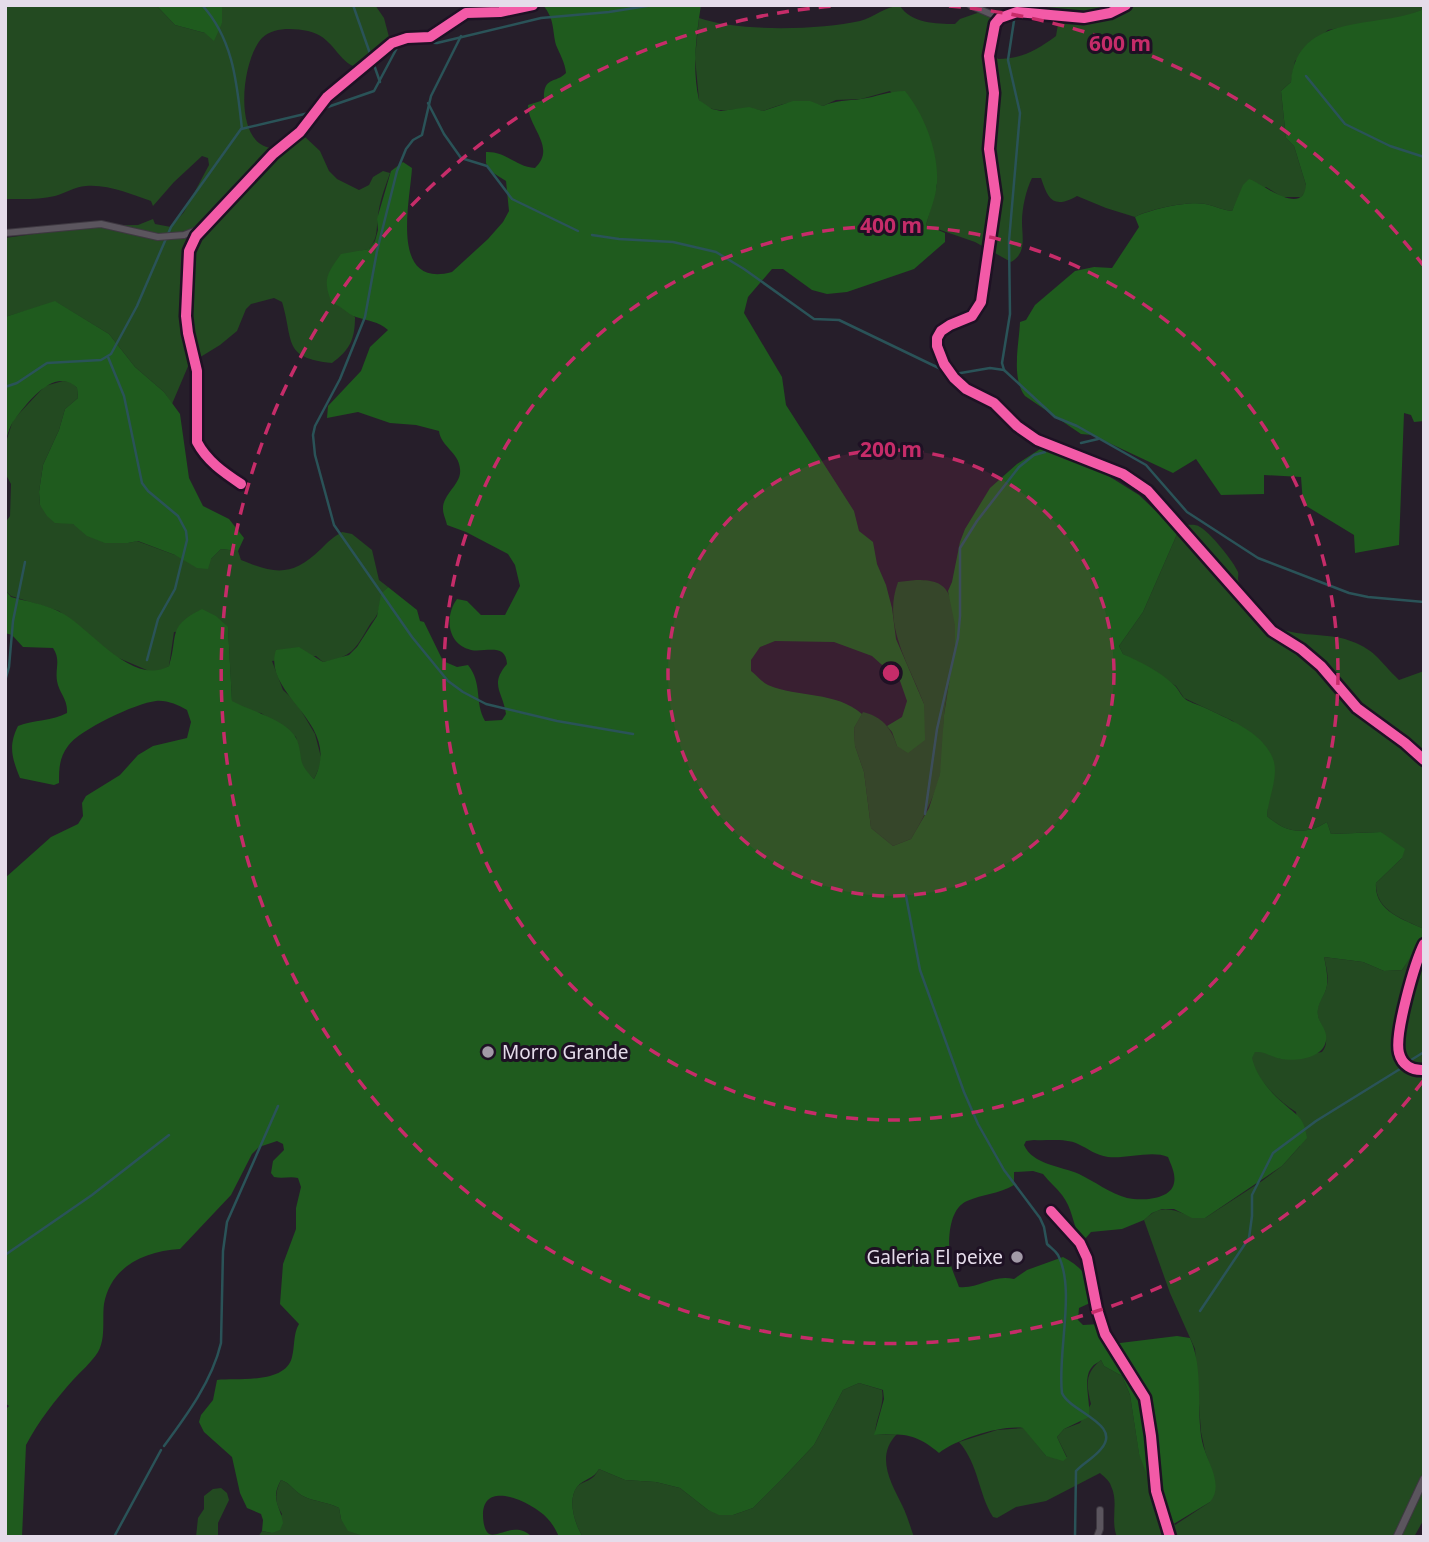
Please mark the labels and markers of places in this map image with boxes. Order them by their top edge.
centre of rings [879,661,903,685]
place label: Morro Grande [502,1039,629,1065]
marker: Morro Grande [480,1044,496,1060]
place label: Galeria El peixe [866,1244,1003,1270]
marker: Galeria El peixe [1009,1249,1025,1265]

